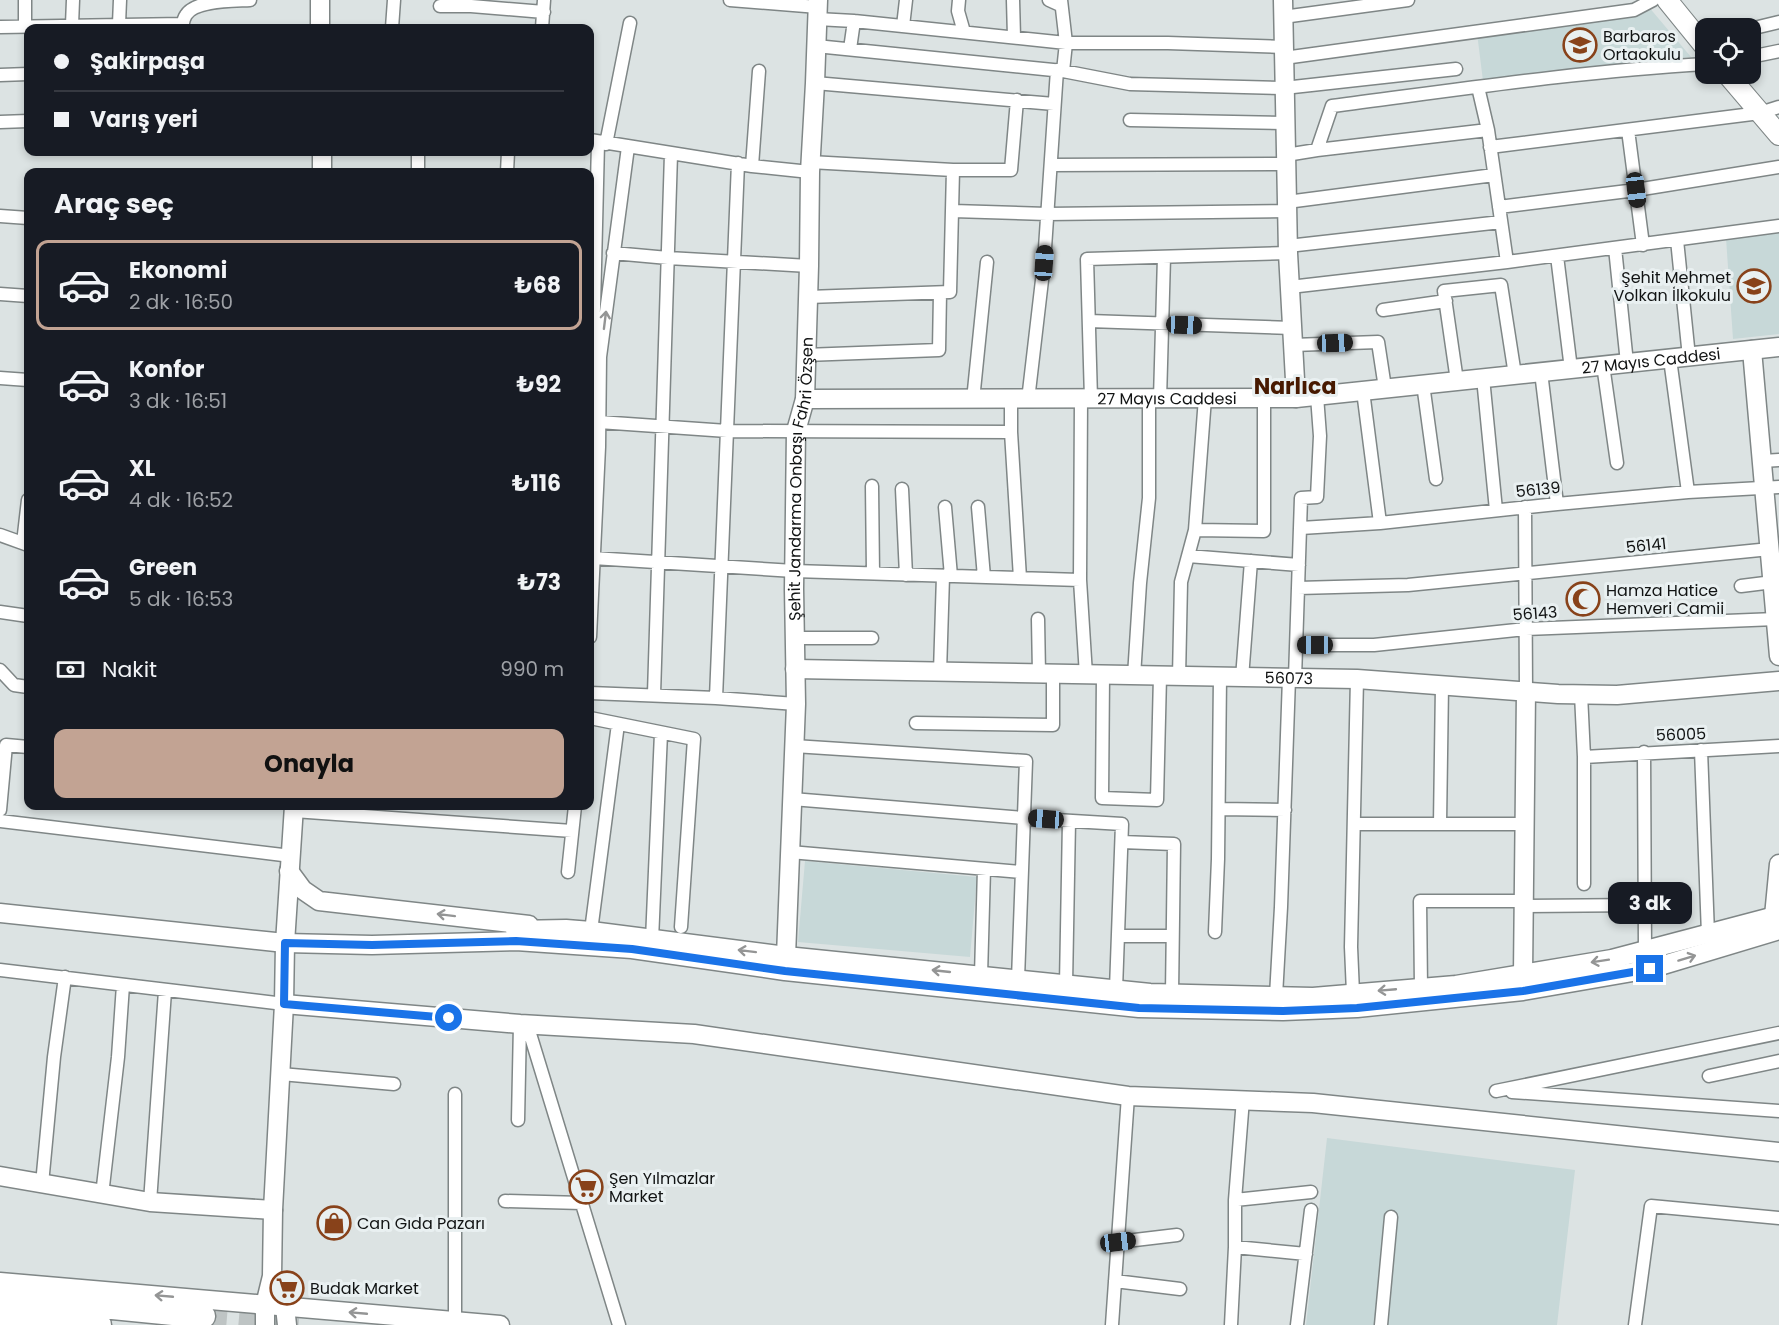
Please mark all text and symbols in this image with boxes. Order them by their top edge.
map controls [1695,18,1761,84]
button: locate [1695,18,1761,84]
place label: Barbaros Ortaokulu [1603,25,1681,66]
school or university icon: Barbaros Ortaokulu [1562,27,1598,63]
text: Şakirpaşa [90,46,205,77]
text: Varış yeri [90,104,198,135]
car [1625,171,1647,209]
text: Araç seç [54,185,174,222]
car [1034,244,1054,282]
text: Ekonomi [129,255,227,286]
icon: car [57,258,111,312]
place label: Şehit Mehmet Volkan İlkokulu [1613,266,1731,307]
school or university icon: Şehit Mehmet Volkan İlkokulu [1736,268,1772,304]
text: ₺68 [514,270,561,301]
text: 2 dk · 16:50 [129,288,233,316]
one-way arrow [600,310,611,330]
car [1166,315,1202,335]
car [1317,333,1353,353]
street label: Şehit Jandarma Onbaşı Fahri Özşen [783,337,819,621]
street label: 27 Mayıs Caddesi [1581,342,1722,380]
text: Konfor [129,354,205,385]
icon: car [57,357,111,411]
text: ₺92 [517,369,561,400]
district label: Narlıca [1254,371,1336,402]
text: 3 dk · 16:51 [129,387,227,415]
street label: 27 Mayıs Caddesi [1097,387,1237,410]
text: XL [129,453,155,484]
icon: car [57,456,111,510]
text: ₺116 [512,468,561,499]
street label: 56139 [1515,476,1562,503]
text: 4 dk · 16:52 [129,486,233,514]
street label: 56141 [1625,532,1667,559]
text: Green [129,552,197,583]
icon: car [57,555,111,609]
text: ₺73 [518,567,561,598]
place label: Hamza Hatice Hemveri Camii [1606,579,1724,620]
mosque icon: Hamza Hatice Hemveri Camii [1565,581,1601,617]
text: 5 dk · 16:53 [129,585,233,613]
street label: 56143 [1512,600,1558,627]
car [1297,636,1333,654]
icon: cash [54,653,87,686]
text: Nakit [102,654,157,685]
text: 990 m [500,655,564,683]
street label: 56073 [1264,666,1313,690]
street label: 56005 [1655,722,1707,747]
button: Onayla [54,729,564,798]
car [1027,809,1065,829]
callout: 3 dk [1608,882,1692,924]
text: 3 dk [1629,889,1671,917]
one-way arrow [436,910,456,921]
one-way arrow [738,945,758,956]
one-way arrow [1677,952,1696,963]
route end [1636,955,1663,982]
one-way arrow [1591,956,1611,967]
one-way arrow [932,965,952,976]
one-way arrow [1377,985,1397,996]
route start [435,1004,462,1031]
place label: Şen Yılmazlar Market [609,1167,715,1208]
supermarket icon: Şen Yılmazlar Market [568,1169,604,1205]
shop icon: Can Gıda Pazarı [316,1205,352,1241]
place label: Can Gıda Pazarı [357,1212,485,1235]
car [1099,1231,1137,1253]
supermarket icon: Budak Market [269,1270,305,1306]
place label: Budak Market [310,1277,419,1300]
one-way arrow [155,1290,174,1301]
one-way arrow [349,1307,369,1318]

